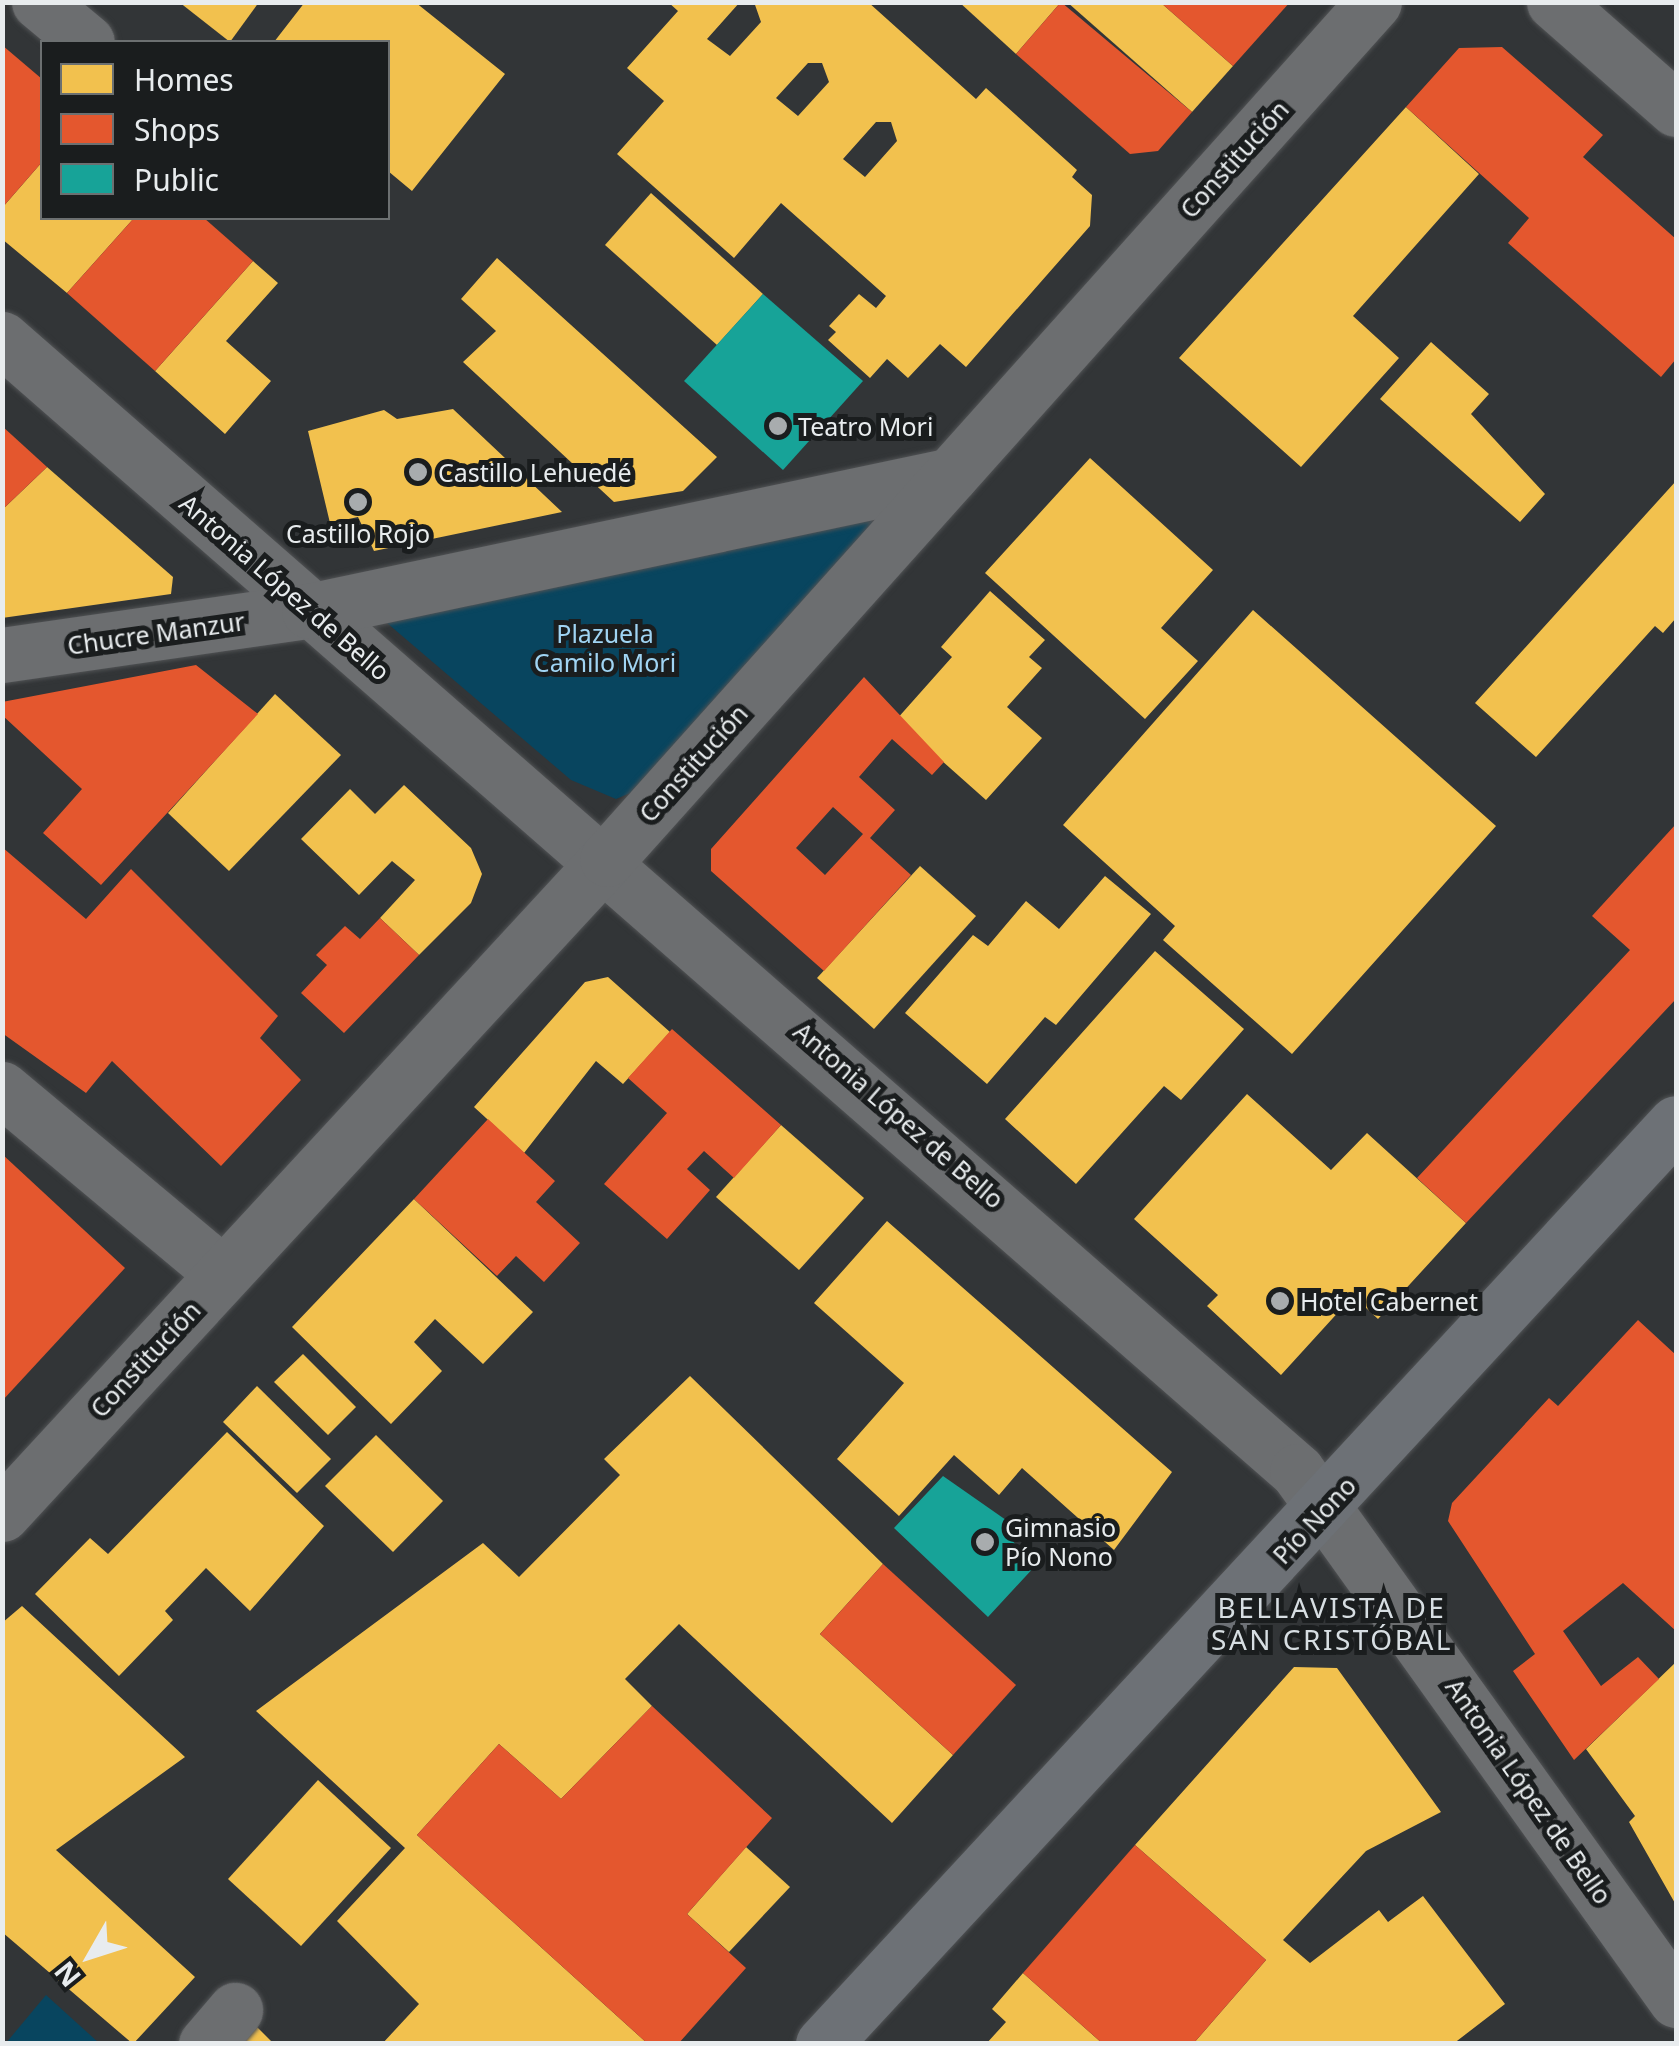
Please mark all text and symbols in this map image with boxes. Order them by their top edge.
legend [40,40,390,220]
text: Homes [134,59,234,100]
street label: Constitución [1174,94,1294,224]
text: Shops [134,109,220,150]
text: Public [134,159,219,200]
place label: Teatro Mori [798,411,933,441]
marker: Teatro Mori [767,415,789,437]
place label: Castillo Lehuedé [438,457,631,487]
marker: Castillo Lehuedé [407,461,429,483]
street label: Antonia López de Bello [174,488,396,686]
marker: Castillo Rojo [347,491,369,513]
place label: Castillo Rojo [286,518,430,548]
street label: Chucre Manzur [65,606,247,660]
park label: Plazuela Camilo Mori [534,619,676,678]
street label: Constitución [633,698,753,828]
street label: Antonia López de Bello [788,1016,1010,1214]
place label: Hotel Cabernet [1300,1286,1478,1316]
marker: Hotel Cabernet [1269,1290,1291,1312]
street label: Constitución [84,1295,206,1423]
street label: Pío Nono [1266,1470,1362,1570]
place label: Gimnasio Pío Nono [1005,1513,1116,1572]
marker: Gimnasio Pío Nono [974,1531,996,1553]
district label: BELLAVISTA DE SAN CRISTÓBAL [1211,1590,1453,1656]
street label: Antonia López de Bello [1440,1673,1618,1909]
north arrow [40,1906,140,2006]
text: N [45,1954,89,1996]

